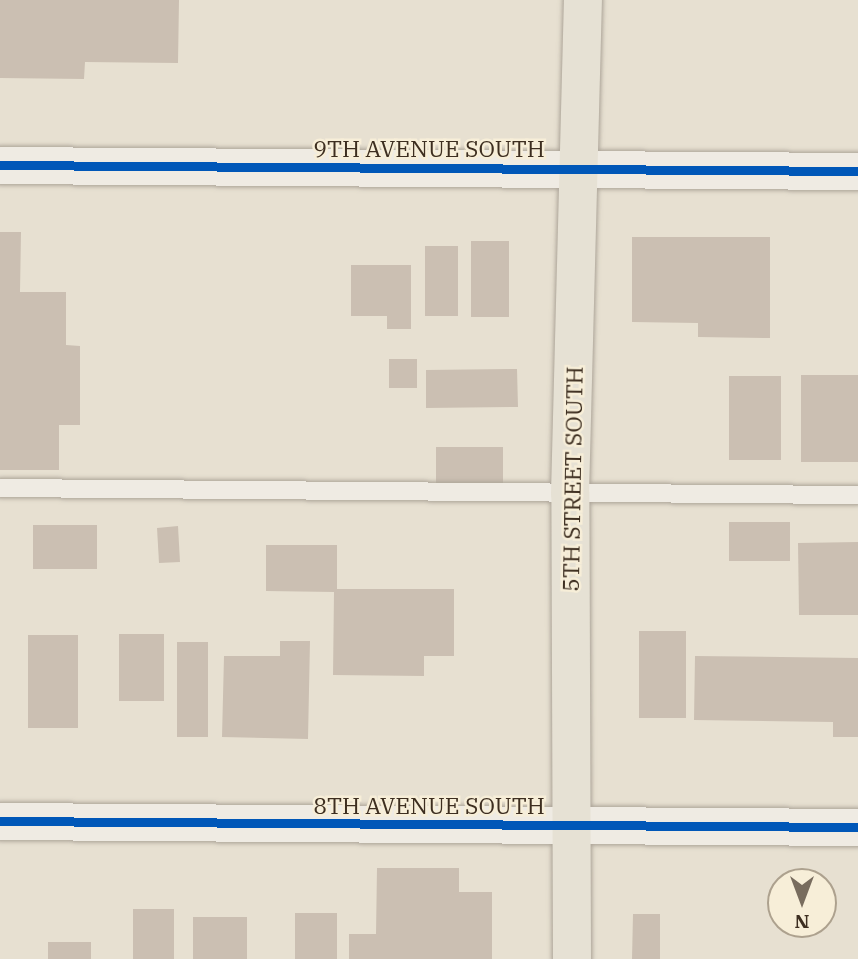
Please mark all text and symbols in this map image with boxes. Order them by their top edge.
street label: 9TH AVENUE SOUTH [313,134,545,162]
street label: 5TH STREET SOUTH [556,366,588,592]
street label: 8TH AVENUE SOUTH [313,791,545,819]
north arrow [767,868,837,938]
text: N [794,910,810,934]

